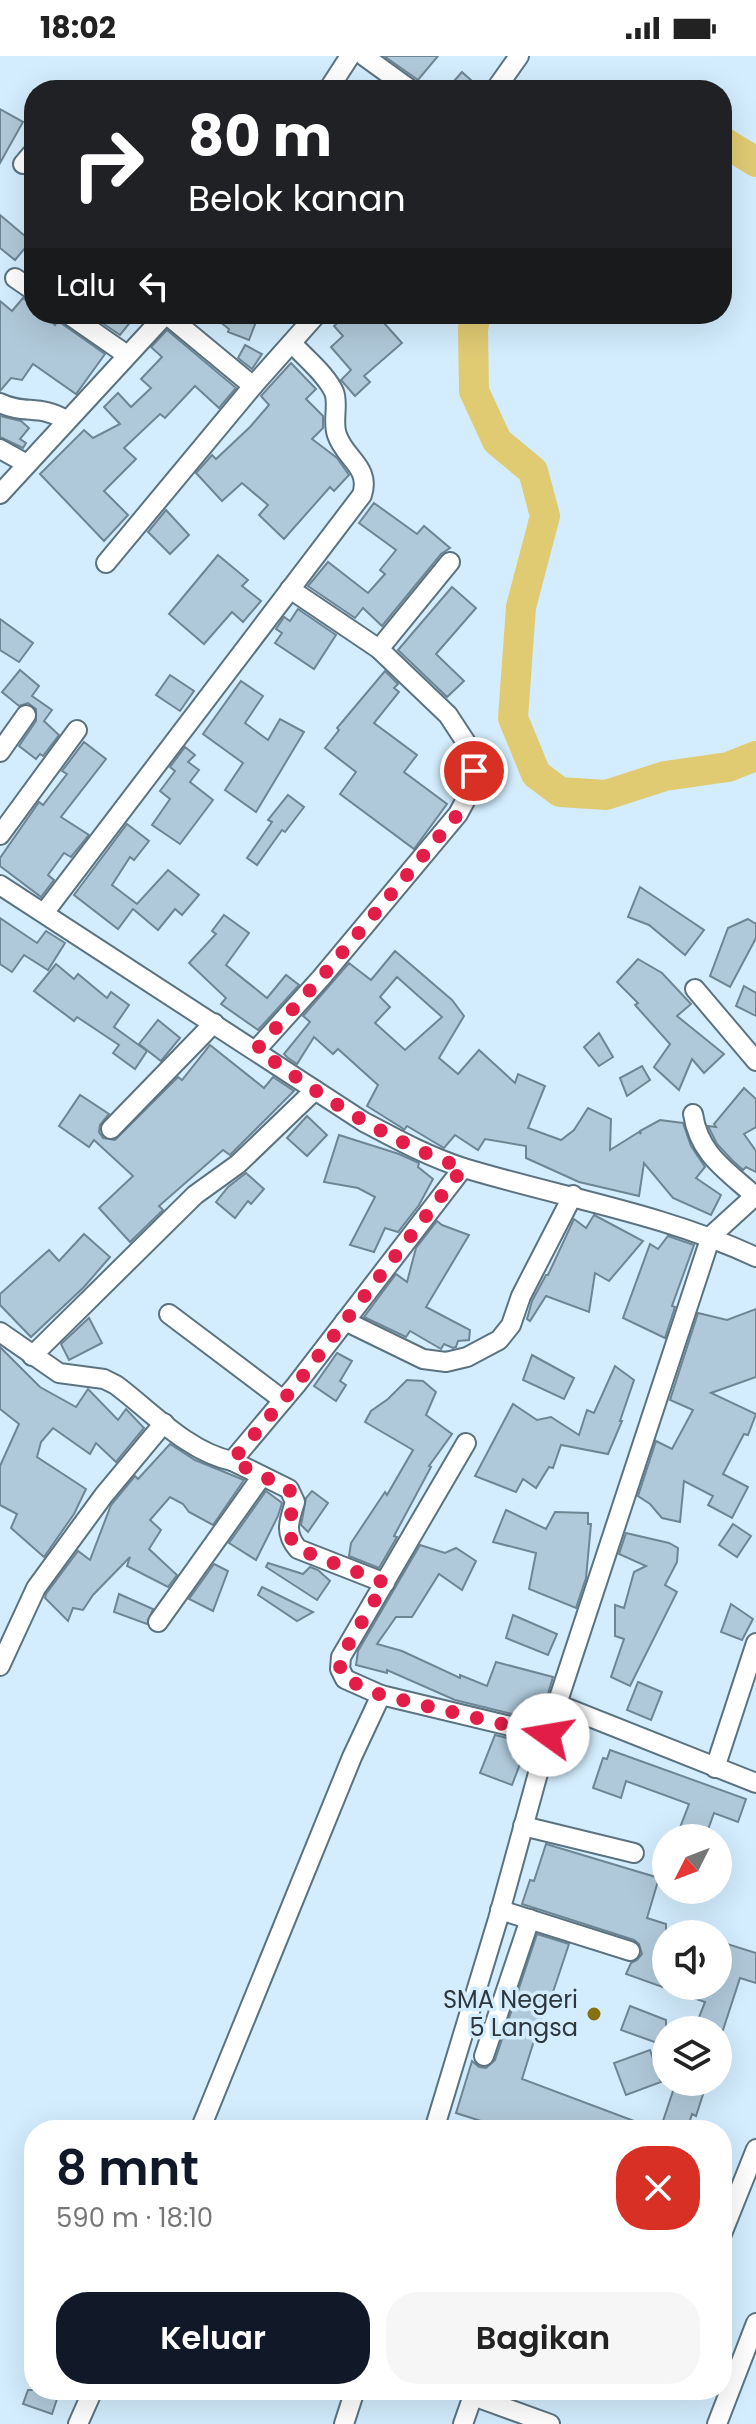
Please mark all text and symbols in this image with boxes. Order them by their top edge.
text: 18:02 [40,6,116,49]
text: 80 m [188,97,332,176]
icon: right [56,112,160,216]
text: Belok kanan [188,173,406,224]
text: Lalu [56,264,116,307]
icon: left [132,264,176,308]
pin [440,737,508,805]
icon: arrive [452,749,496,793]
position arrow [506,1693,590,1777]
north arrow [652,1824,732,1904]
map controls [652,1824,732,2096]
button: sound [652,1920,732,2000]
place label: SMA Negeri 5 Langsa [443,1983,578,2044]
marker: SMA Negeri 5 Langsa [585,2005,603,2023]
button: layers [652,2016,732,2096]
text: 8 mnt [56,2135,199,2202]
button: close [616,2146,700,2230]
text: 590 m · 18:10 [56,2200,213,2236]
button: Keluar [56,2292,370,2384]
button: Bagikan [386,2292,700,2384]

